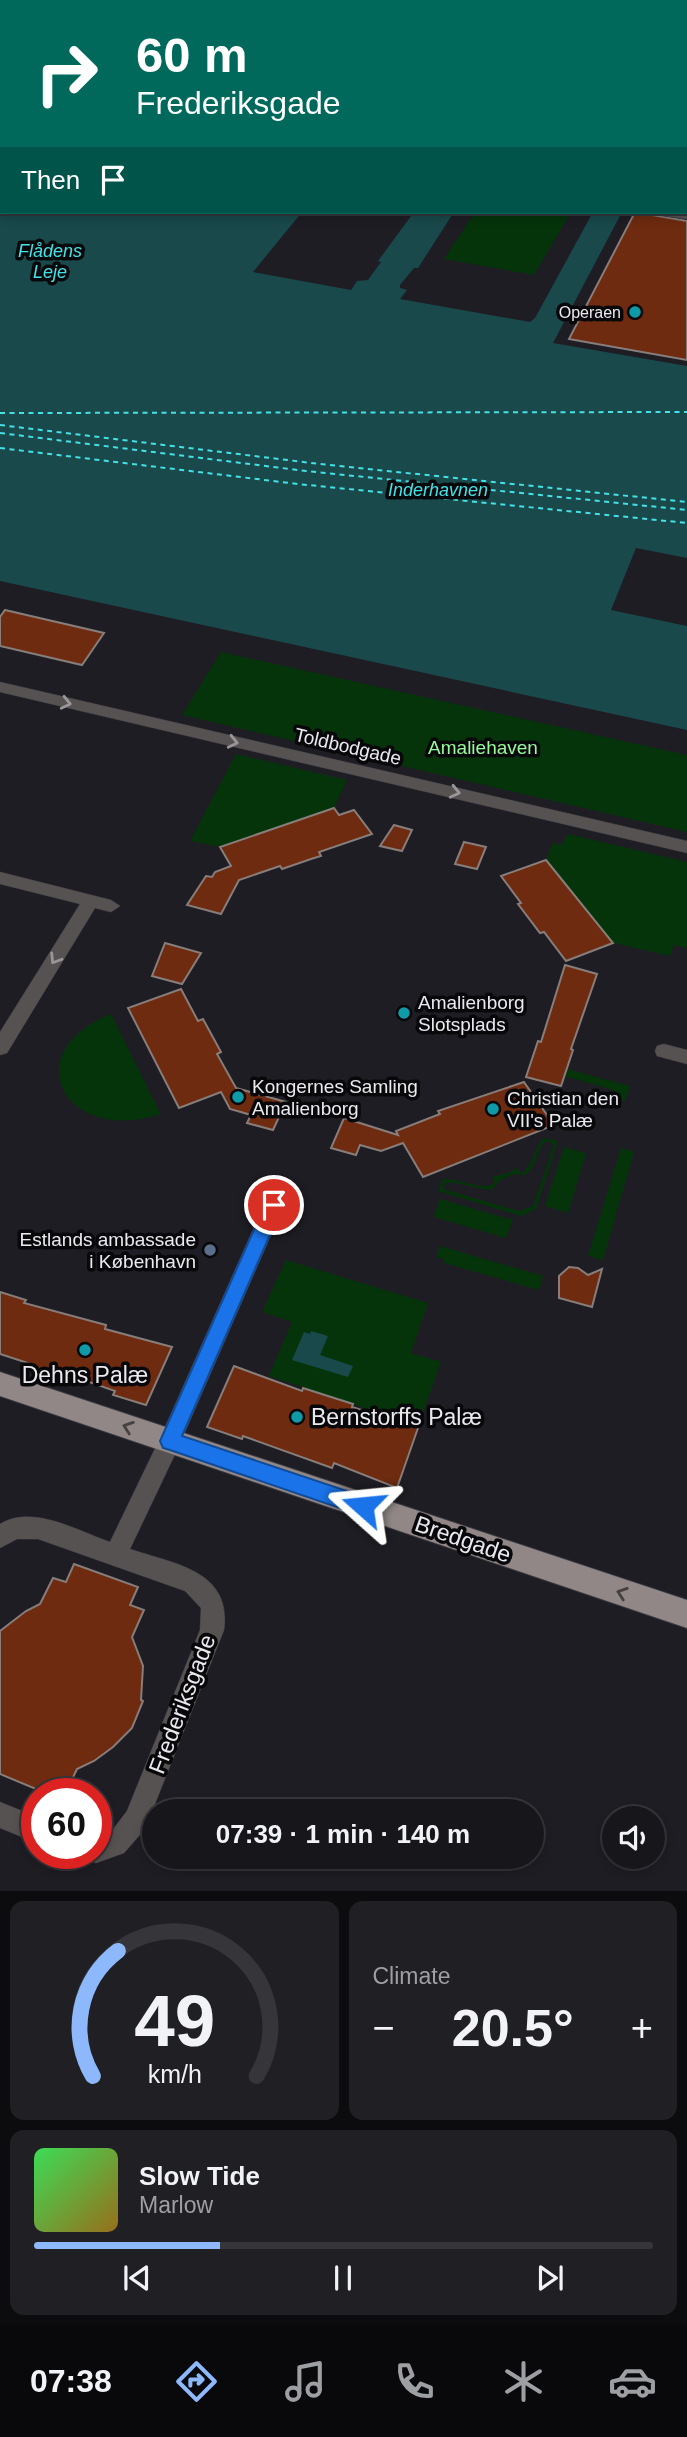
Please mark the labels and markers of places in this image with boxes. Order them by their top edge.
place label: Operaen [559,304,621,321]
marker: Operaen [627,304,643,320]
place label: Amalienborg Slotsplads [418,992,525,1035]
marker: Amalienborg Slotsplads [396,1005,412,1021]
place label: Kongernes Samling Amalienborg [252,1076,418,1119]
place label: Christian den VII's Palæ [507,1088,619,1131]
marker: Kongernes Samling Amalienborg [230,1089,246,1105]
marker: Christian den VII's Palæ [485,1101,501,1117]
pin [244,1175,304,1235]
place label: Estlands ambassade i København [20,1229,196,1272]
marker: Estlands ambassade i København [202,1242,218,1258]
marker: Dehns Palæ [77,1342,93,1358]
place label: Dehns Palæ [22,1362,148,1388]
place label: Bernstorffs Palæ [311,1404,482,1430]
marker: Bernstorffs Palæ [289,1409,305,1425]

